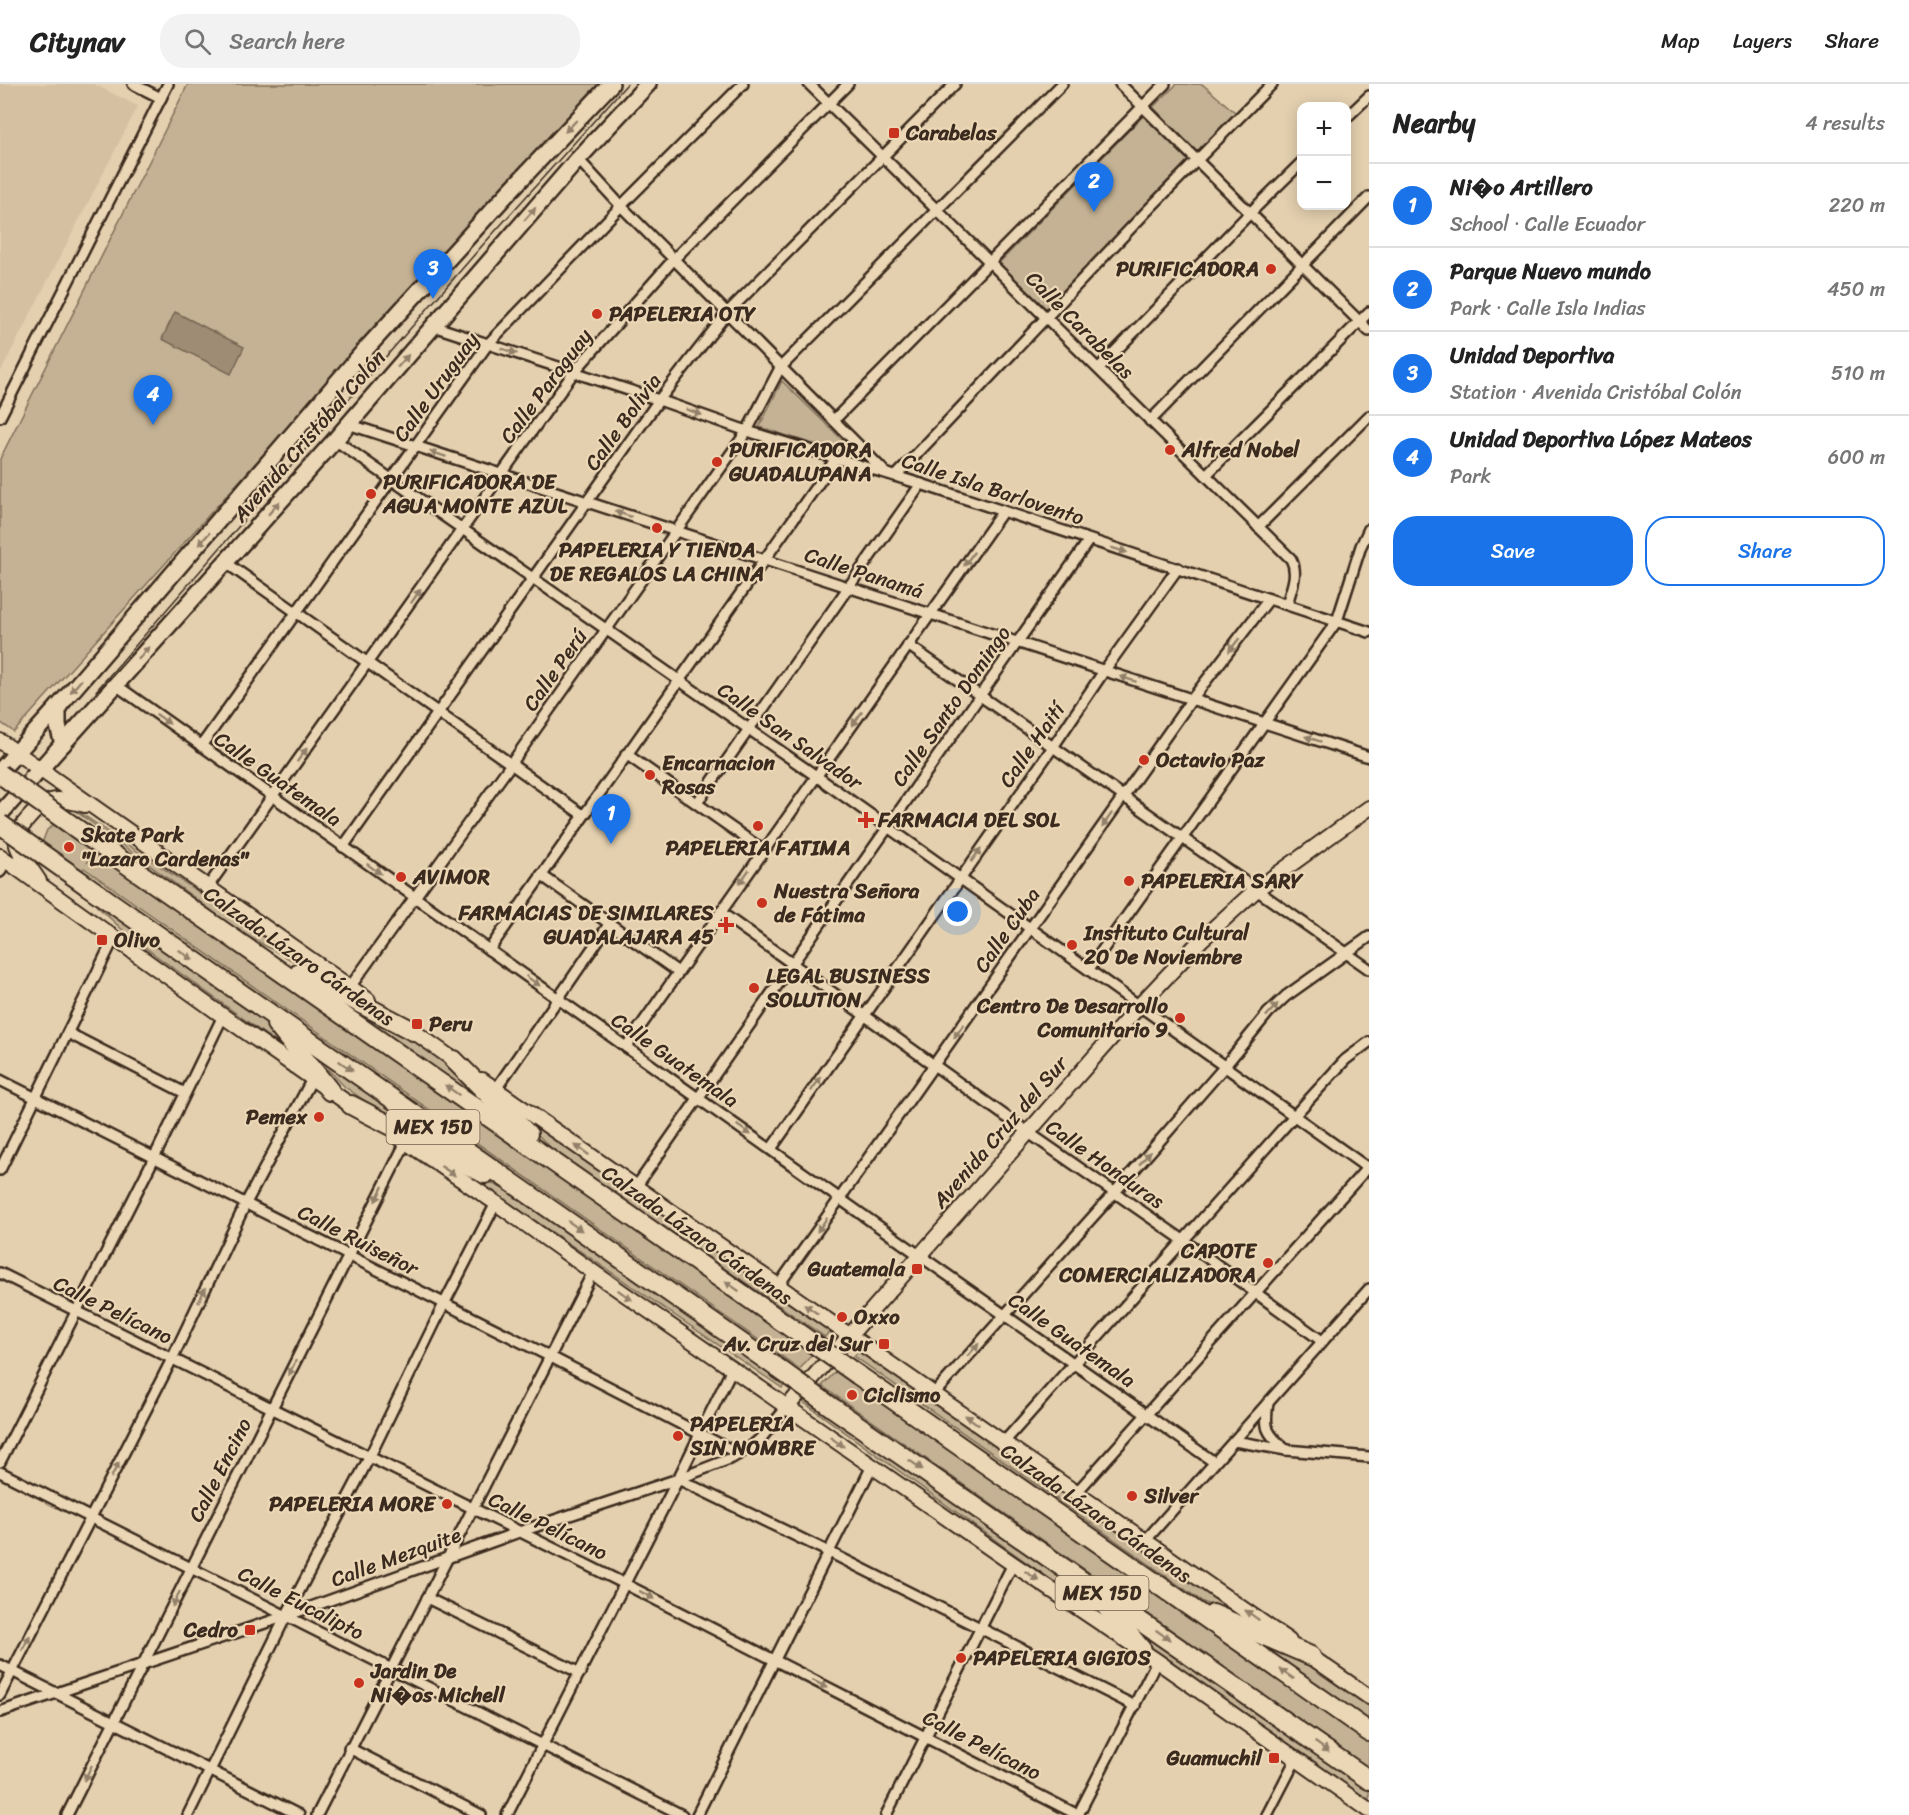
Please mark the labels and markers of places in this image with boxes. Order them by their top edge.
place label: Carabelas [905,114,998,152]
marker: Carabelas [887,126,901,140]
pin: 2 [1074,162,1114,212]
pin: 3 [414,250,452,299]
place label: PURIFICADORA [1116,250,1259,288]
marker: PURIFICADORA [1264,262,1278,276]
place label: PAPELERIA OTY [609,295,757,333]
marker: PAPELERIA OTY [590,307,604,321]
pin: 4 [134,376,172,425]
place label: PURIFICADORA GUADALUPANA [728,431,872,493]
place label: Alfred Nobel [1181,431,1300,469]
marker: Alfred Nobel [1163,443,1177,457]
marker: PURIFICADORA GUADALUPANA [710,455,724,469]
place label: PURIFICADORA DE AGUA MONTE AZUL [382,463,567,525]
marker: PURIFICADORA DE AGUA MONTE AZUL [364,487,378,501]
marker: PAPELERIA Y TIENDA DE REGALOS LA CHINA [650,521,664,535]
place label: PAPELERIA Y TIENDA DE REGALOS LA CHINA [550,531,764,593]
place label: Octavio Paz [1156,741,1266,779]
place label: Encarnacion Rosas [661,744,775,806]
marker: Octavio Paz [1137,753,1151,767]
marker: Encarnacion Rosas [643,768,657,782]
pin: 1 [592,794,630,844]
place label: FARMACIA DEL SOL [877,801,1060,839]
marker: FARMACIA DEL SOL [859,813,873,827]
place label: Skate Park "Lazaro Cardenas" [80,816,250,878]
marker: PAPELERIA FATIMA [751,819,765,833]
place label: PAPELERIA FATIMA [666,829,850,867]
marker: Skate Park "Lazaro Cardenas" [62,840,76,854]
place label: AVIMOR [412,858,490,896]
place label: PAPELERIA SARY [1141,862,1304,900]
marker: AVIMOR [394,870,408,884]
place label: Nuestra Señora de Fátima [773,872,920,934]
marker: PAPELERIA SARY [1122,874,1136,888]
place label: FARMACIAS DE SIMILARES GUADALAJARA 45 [458,894,715,956]
marker: Nuestra Señora de Fátima [755,896,769,910]
place label: Instituto Cultural 20 De Noviembre [1083,914,1250,976]
marker: FARMACIAS DE SIMILARES GUADALAJARA 45 [719,918,733,932]
place label: Olivo [114,921,160,959]
marker: Olivo [95,933,109,947]
marker: Instituto Cultural 20 De Noviembre [1065,938,1079,952]
place label: LEGAL BUSINESS SOLUTION [765,957,931,1019]
marker: LEGAL BUSINESS SOLUTION [747,981,761,995]
place label: Centro De Desarrollo Comunitario 9 [976,987,1168,1049]
place label: Peru [429,1005,473,1043]
marker: Centro De Desarrollo Comunitario 9 [1173,1011,1187,1025]
marker: Peru [410,1017,424,1031]
place label: Pemex [246,1098,308,1136]
marker: Pemex [312,1110,326,1124]
place label: CAPOTE COMERCIALIZADORA [1058,1232,1258,1294]
place label: Guatemala [807,1250,906,1288]
marker: CAPOTE COMERCIALIZADORA [1261,1256,1275,1270]
marker: Guatemala [910,1262,924,1276]
place label: Oxxo [854,1298,900,1336]
marker: Oxxo [835,1310,849,1324]
place label: Av. Cruz del Sur [723,1325,873,1363]
marker: Av. Cruz del Sur [877,1337,891,1351]
place label: Ciclismo [863,1376,941,1414]
marker: Ciclismo [845,1388,859,1402]
place label: PAPELERIA SIN NOMBRE [689,1405,817,1467]
marker: PAPELERIA SIN NOMBRE [671,1429,685,1443]
place label: Silver [1143,1477,1200,1515]
place label: PAPELERIA MORE [269,1485,437,1523]
marker: Silver [1125,1489,1139,1503]
marker: PAPELERIA MORE [440,1497,454,1511]
place label: Cedro [183,1611,238,1649]
marker: Cedro [243,1623,257,1637]
place label: PAPELERIA GIGIOS [973,1639,1152,1677]
marker: PAPELERIA GIGIOS [954,1651,968,1665]
place label: Jardin De Ni�os Michell [370,1652,506,1714]
marker: Jardin De Ni�os Michell [352,1676,366,1690]
place label: Guamuchil [1165,1739,1263,1777]
marker: Guamuchil [1267,1751,1281,1765]

